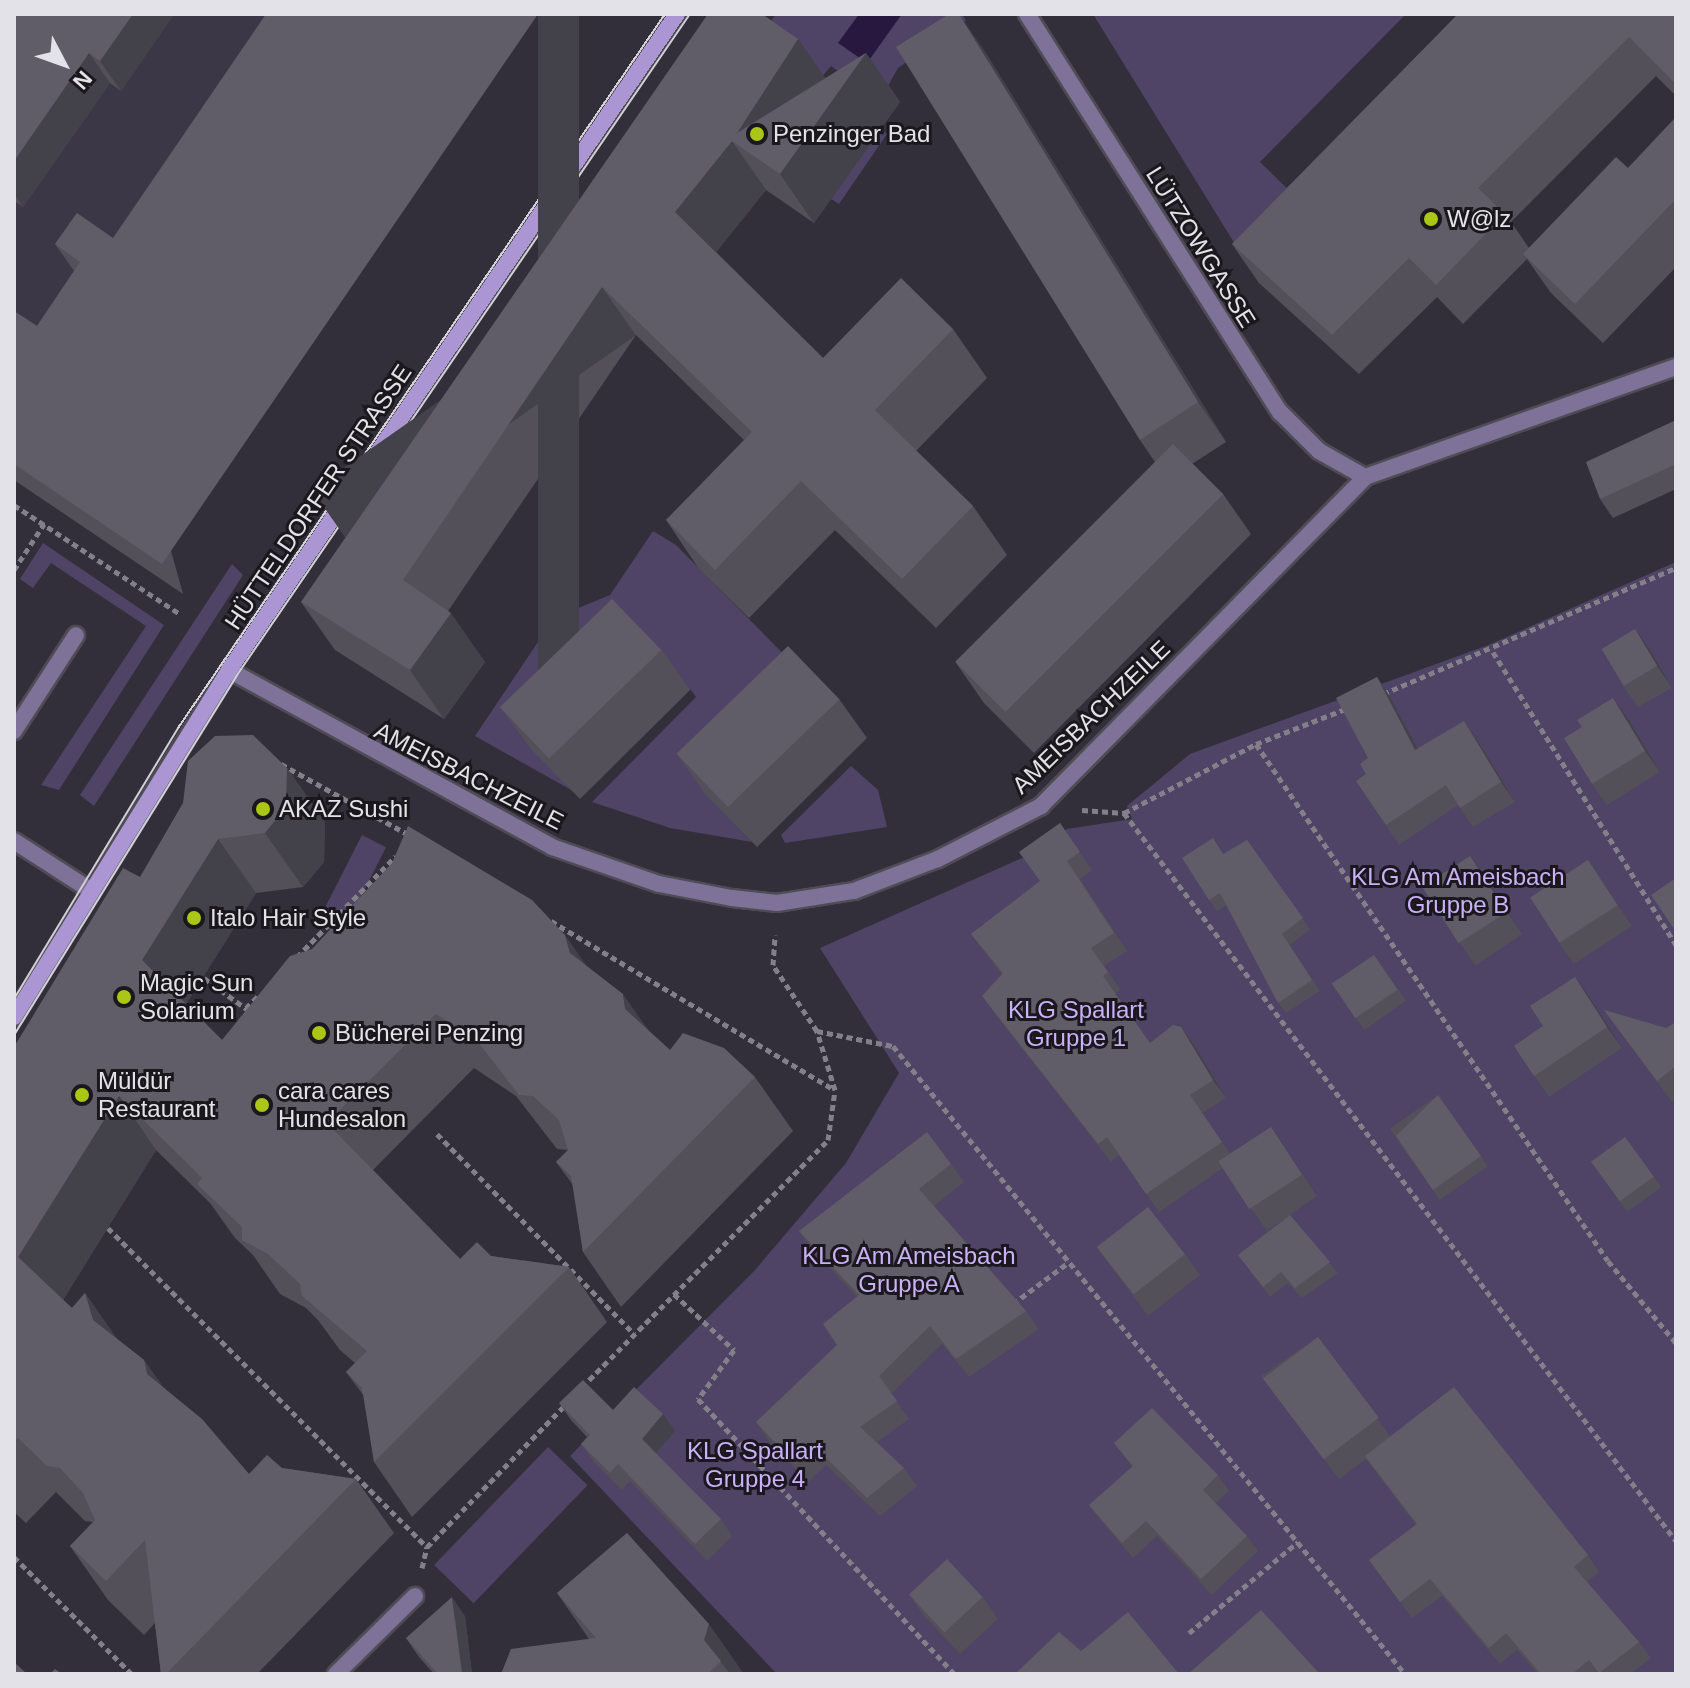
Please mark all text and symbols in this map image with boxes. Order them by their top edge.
north arrow [24,24,104,104]
text: N [68,66,97,94]
place label: Penzinger Bad [773,120,930,148]
marker: Penzinger Bad [748,125,766,143]
street label: LÜTZOWGASSE [1140,161,1262,333]
place label: W@lz [1447,205,1511,233]
marker: W@lz [1422,210,1440,228]
street label: HÜTTELDORFER STRASSE [218,359,418,635]
street label: AMEISBACHZEILE [1006,634,1176,800]
street label: AMEISBACHZEILE [370,716,568,836]
place label: AKAZ Sushi [279,795,408,823]
marker: AKAZ Sushi [254,800,272,818]
park label: KLG Am Ameisbach Gruppe B [1350,863,1566,919]
place label: Italo Hair Style [210,904,366,932]
marker: Italo Hair Style [185,909,203,927]
place label: Magic Sun Solarium [140,969,253,1025]
marker: Magic Sun Solarium [115,988,133,1006]
park label: KLG Spallart Gruppe 1 [1008,996,1144,1052]
place label: Bücherei Penzing [335,1019,523,1047]
marker: Bücherei Penzing [310,1024,328,1042]
place label: Müldür Restaurant [98,1067,215,1123]
place label: cara cares Hundesalon [278,1077,406,1133]
marker: Müldür Restaurant [73,1086,91,1104]
marker: cara cares Hundesalon [253,1096,271,1114]
park label: KLG Am Ameisbach Gruppe A [801,1242,1017,1298]
park label: KLG Spallart Gruppe 4 [687,1437,823,1493]

